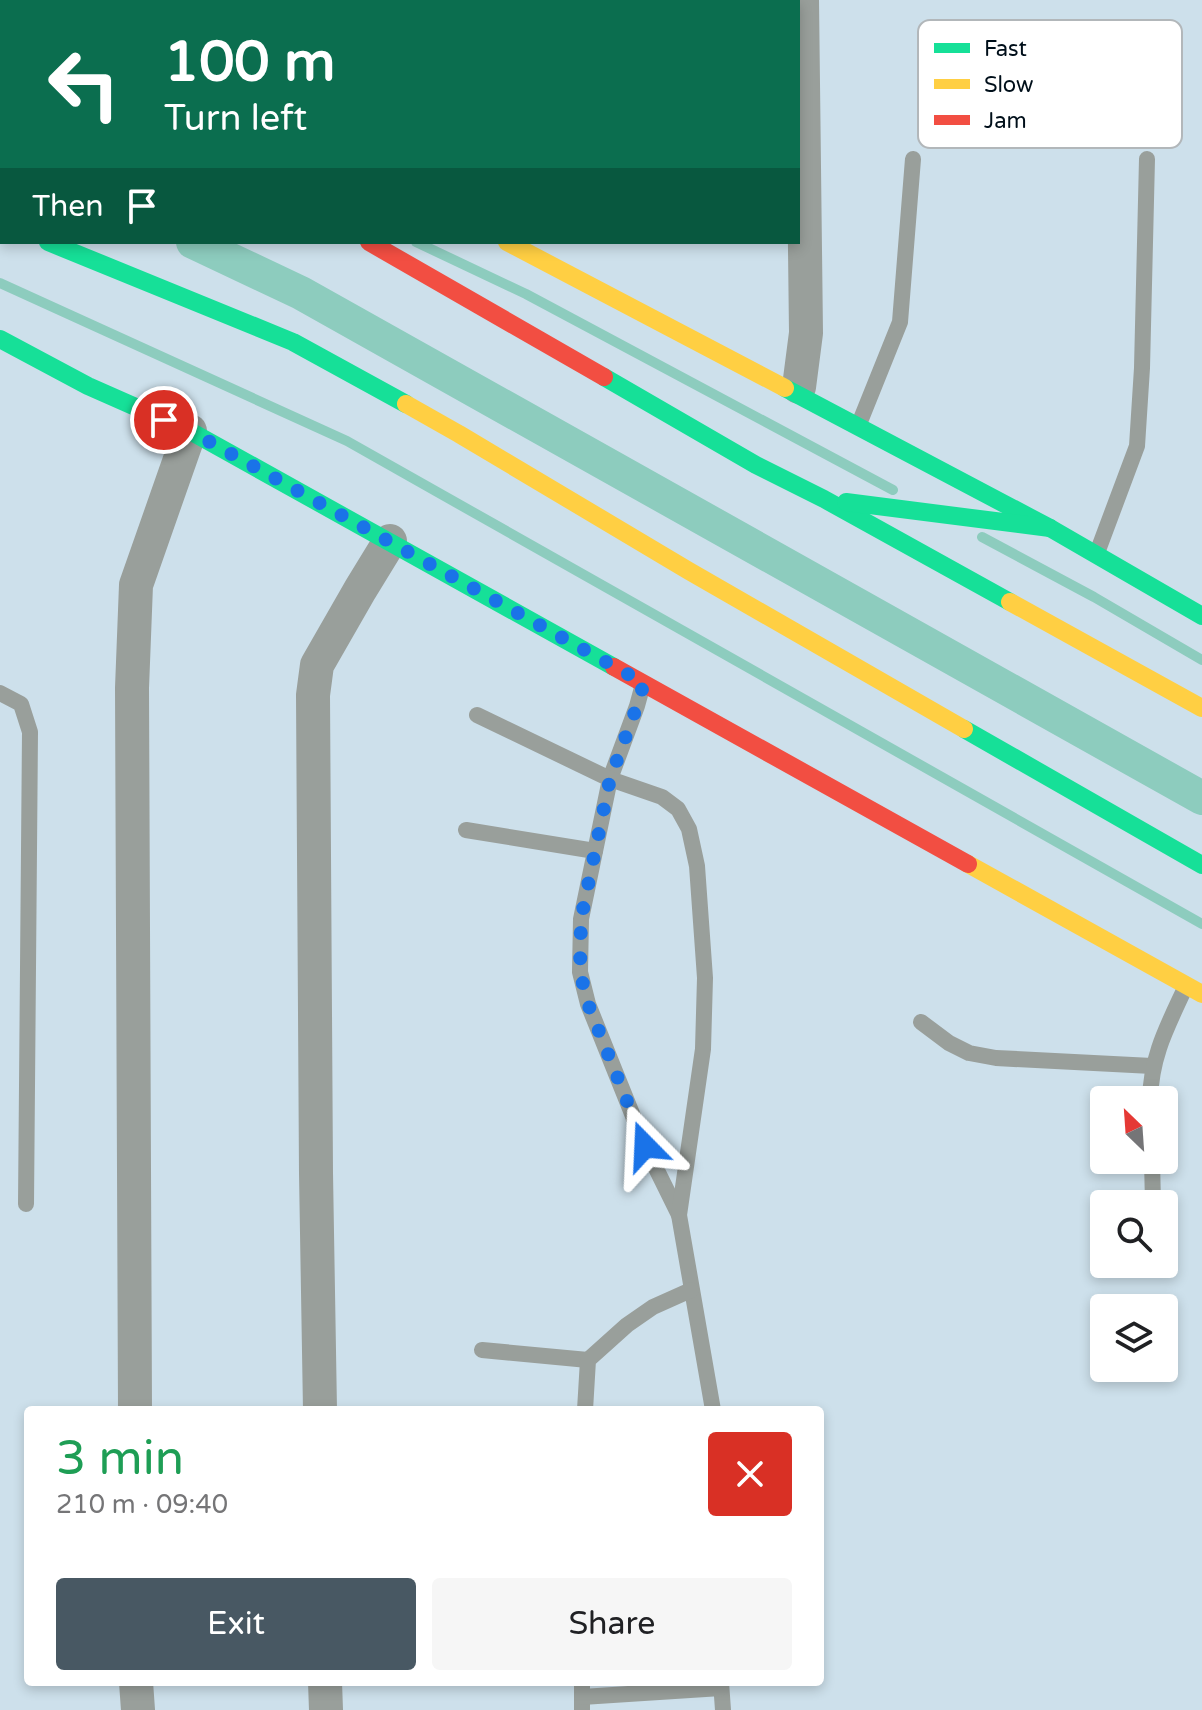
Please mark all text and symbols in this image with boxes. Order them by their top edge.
legend [918,20,1182,148]
text: 100 m [164,29,335,96]
icon: left [32,32,136,136]
text: Fast [984,36,1027,62]
text: Slow [984,72,1034,98]
text: Turn left [164,97,307,140]
text: Jam [984,108,1027,134]
icon: arrive [120,184,164,228]
text: Then [32,188,104,225]
pin [130,386,198,454]
icon: arrive [142,398,186,442]
north arrow [1090,1086,1178,1174]
map controls [1090,1086,1178,1382]
position arrow [603,1104,687,1188]
button: search [1090,1190,1178,1278]
button: layers [1090,1294,1178,1382]
text: 3 min [56,1430,184,1488]
button: close [708,1432,792,1516]
text: 210 m · 09:40 [56,1489,228,1520]
button: Exit [56,1578,416,1670]
button: Share [432,1578,792,1670]

